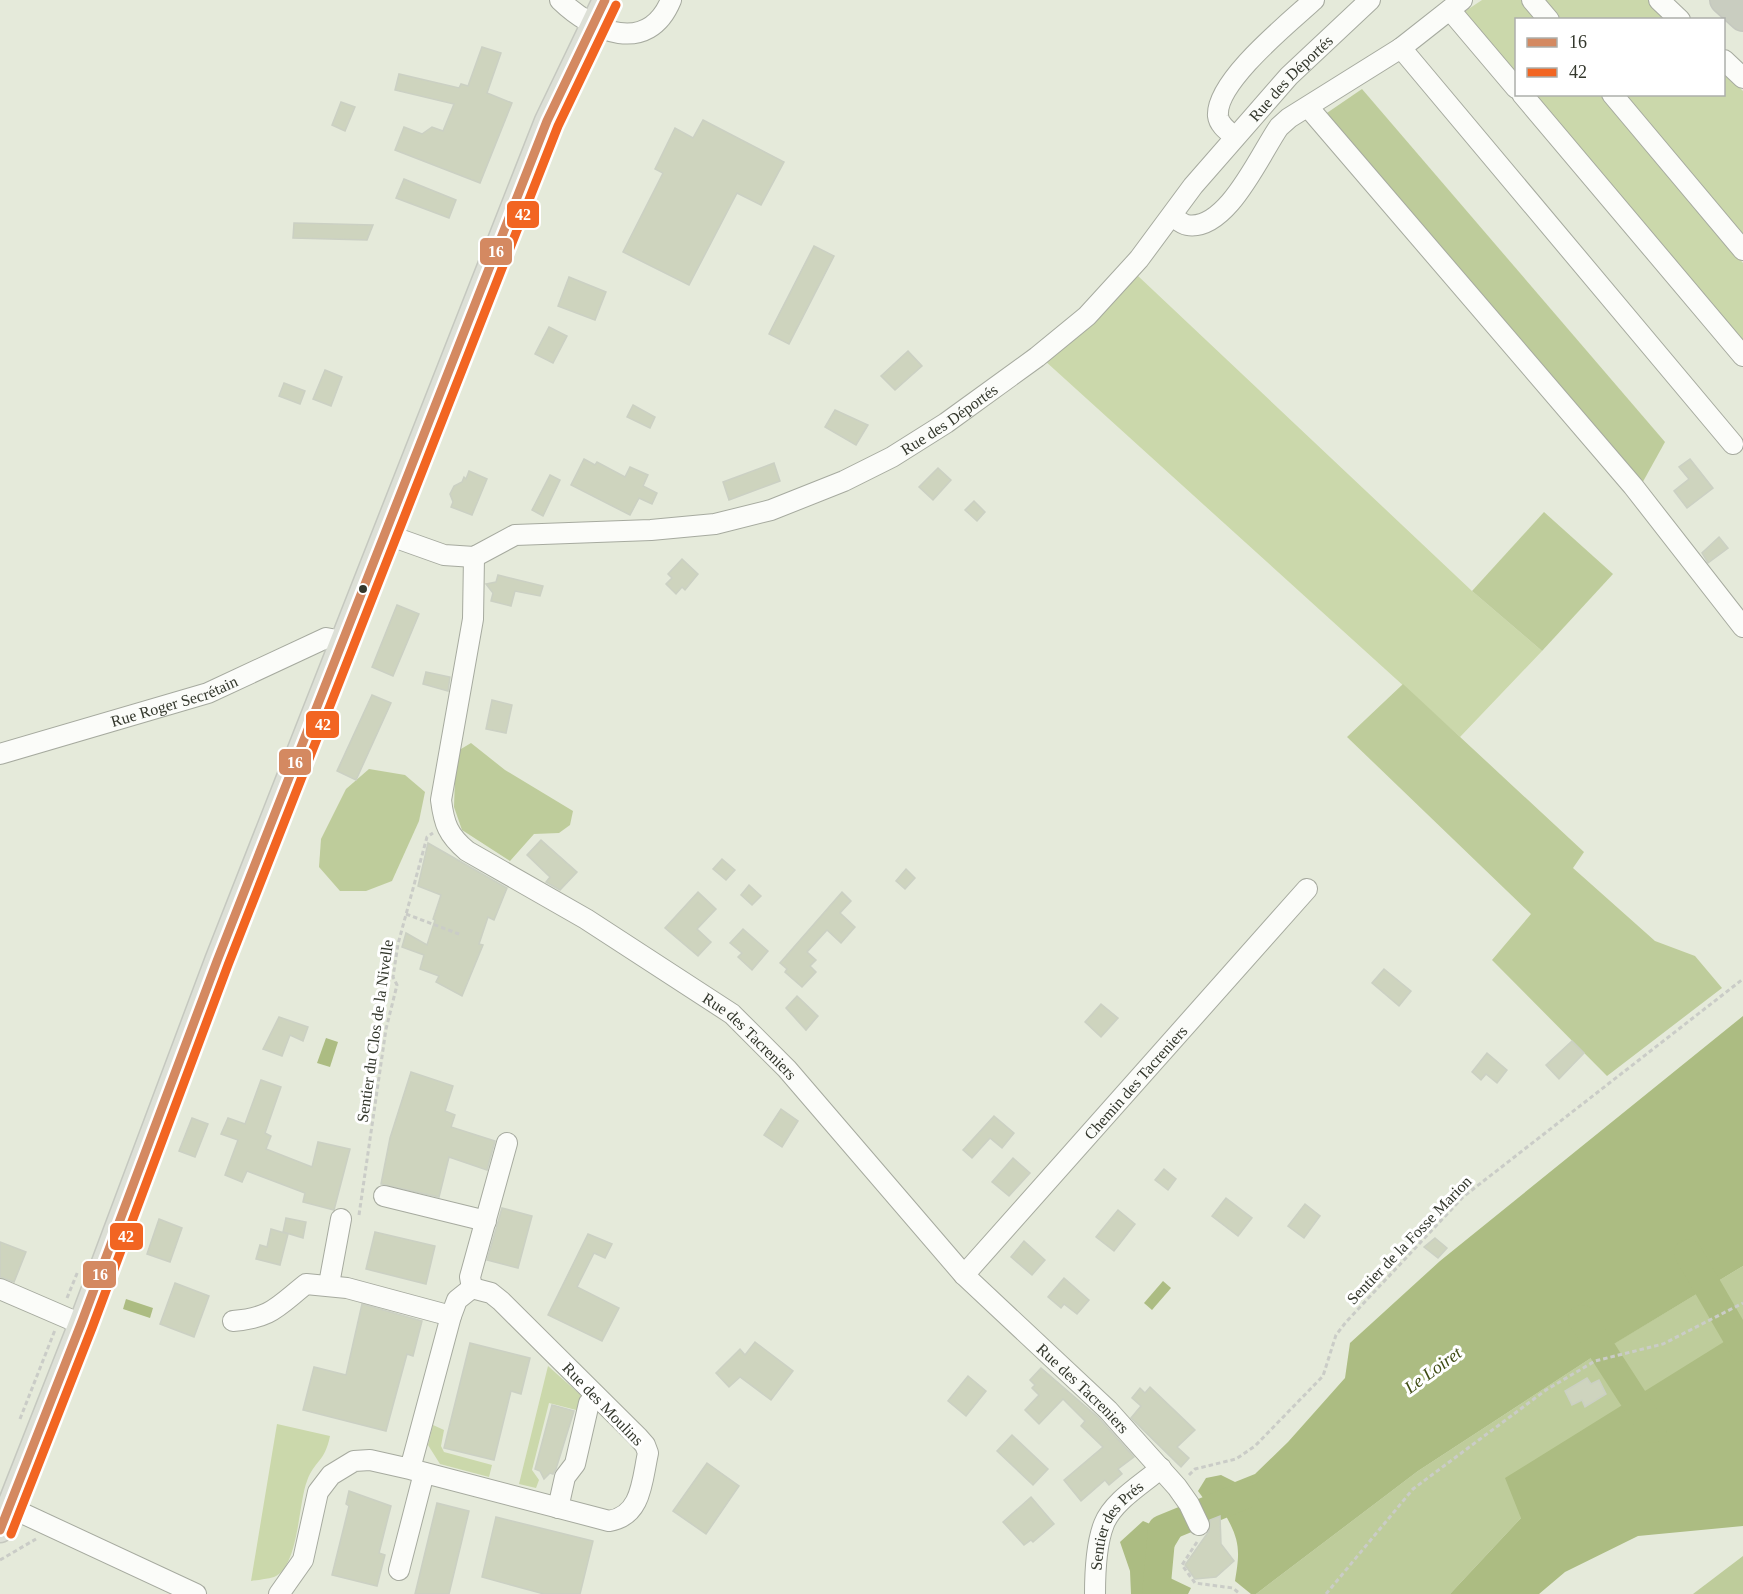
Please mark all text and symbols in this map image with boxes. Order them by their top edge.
legend [1515,18,1725,96]
street label: Rue des Déportés [1245,31,1336,124]
text: 16 [1569,32,1587,52]
text: 42 [1569,62,1587,82]
line badge: 42 [506,200,540,229]
text: 42 [515,206,531,223]
line badge: 16 [479,237,513,266]
text: 16 [488,243,504,260]
street label: Rue des Déportés [898,380,1000,458]
unlabelled marker [357,583,369,595]
street label: Rue Roger Secrétain [109,672,240,730]
line badge: 42 [305,710,340,739]
text: 42 [315,716,331,733]
line badge: 16 [278,748,312,776]
text: 16 [287,754,303,771]
street label: Sentier du Clos de la Nivelle [354,939,396,1123]
street label: Rue des Tacreniers [700,989,800,1083]
street label: Chemin des Tacreniers [1080,1022,1190,1142]
street label: Sentier de la Fosse Marion [1343,1172,1475,1308]
line badge: 42 [109,1222,144,1251]
text: 42 [118,1228,134,1245]
line badge: 16 [82,1260,117,1289]
text: 16 [92,1266,108,1283]
street label: Rue des Tacreniers [1034,1340,1133,1436]
water label: Le Loiret [1400,1342,1466,1398]
street label: Rue des Moulins [559,1359,647,1449]
street label: Sentier des Prés [1087,1477,1146,1571]

